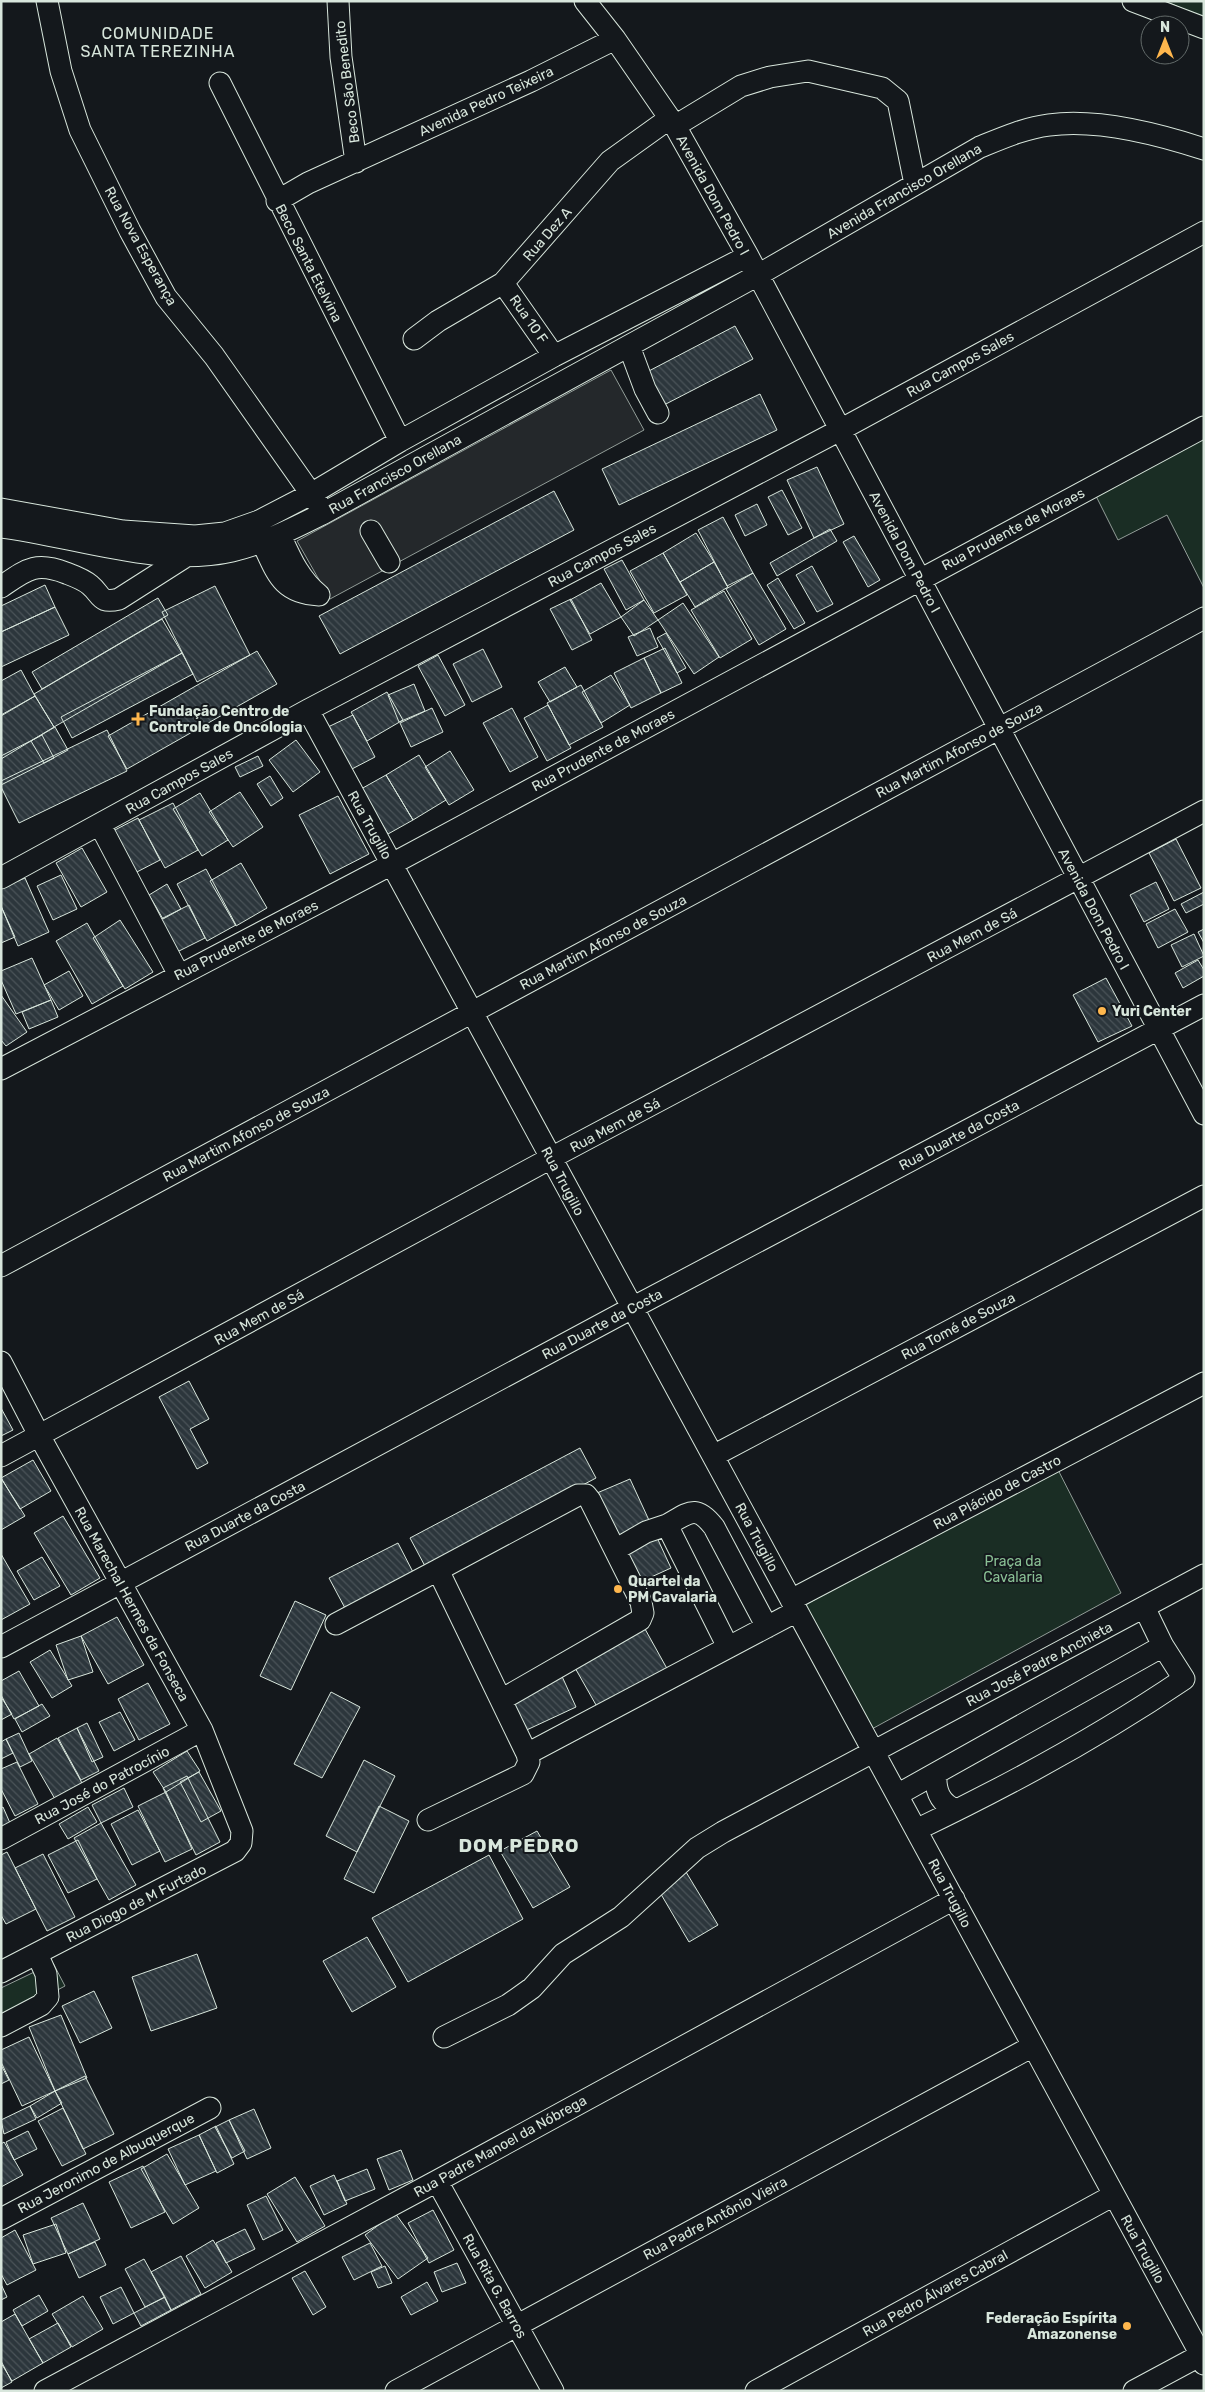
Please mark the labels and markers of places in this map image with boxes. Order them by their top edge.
place label: Fundação Centro de Controle de Oncologia [149,703,303,736]
marker: Fundação Centro de Controle de Oncologia [131,712,145,726]
place label: Yuri Center [1112,1003,1192,1020]
marker: Yuri Center [1096,1005,1108,1017]
place label: Quartel da PM Cavalaria [628,1573,717,1606]
marker: Quartel da PM Cavalaria [612,1583,624,1595]
place label: Federação Espírita Amazonense [986,2310,1117,2343]
marker: Federação Espírita Amazonense [1121,2320,1133,2332]

